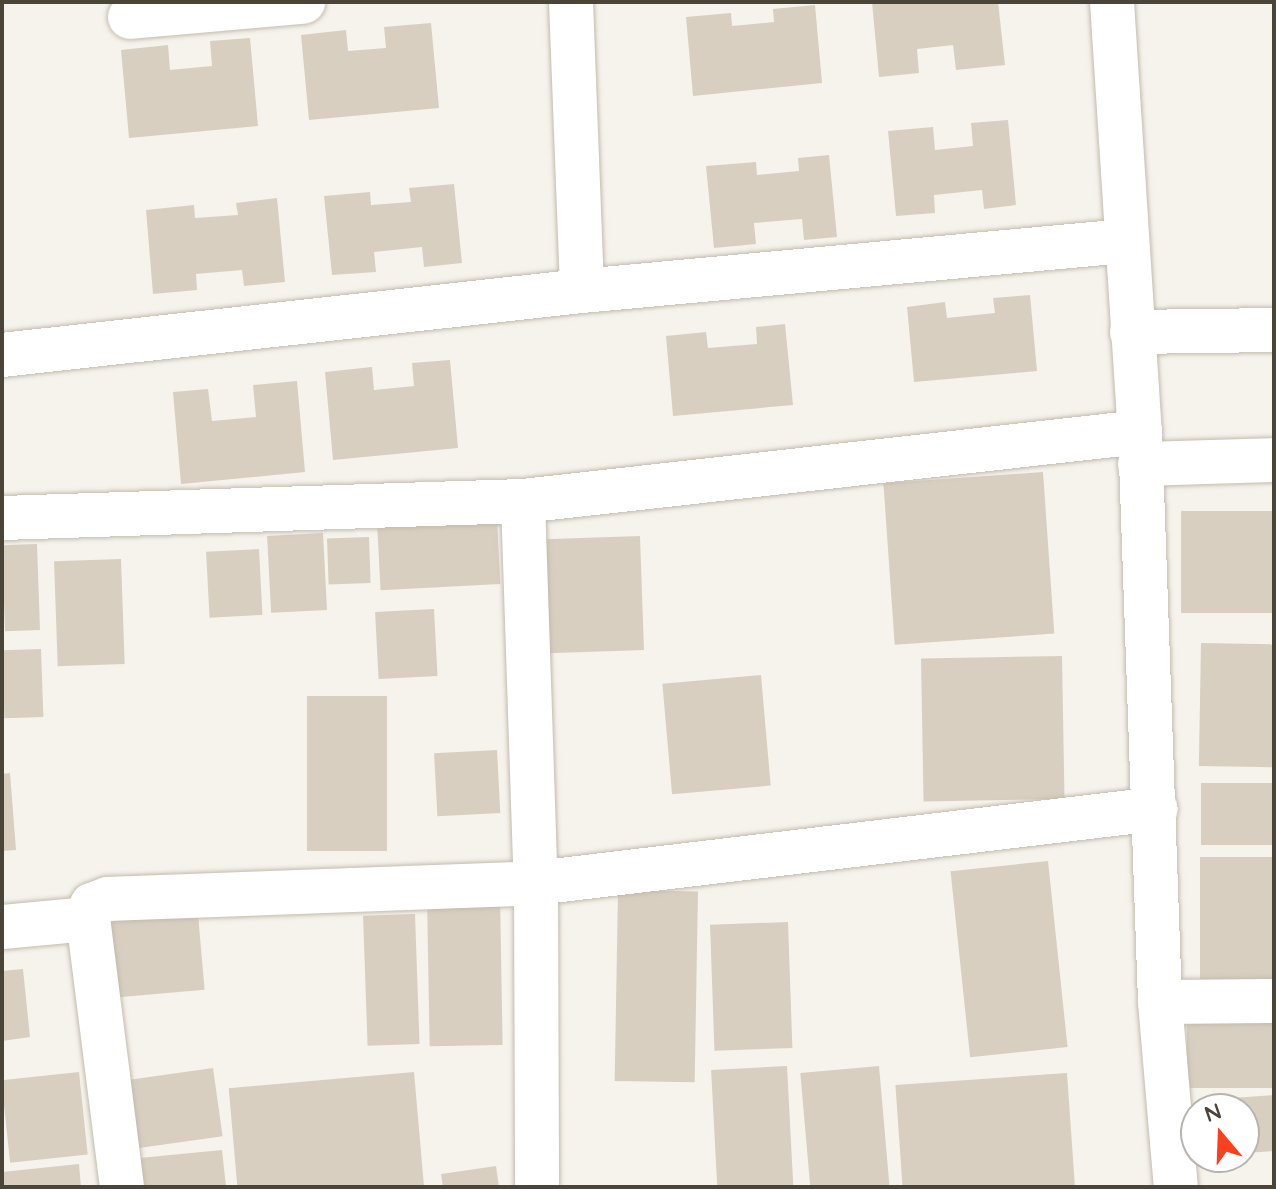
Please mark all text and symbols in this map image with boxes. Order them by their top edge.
north arrow [1180,1093,1260,1173]
text: N [1201,1096,1225,1128]

